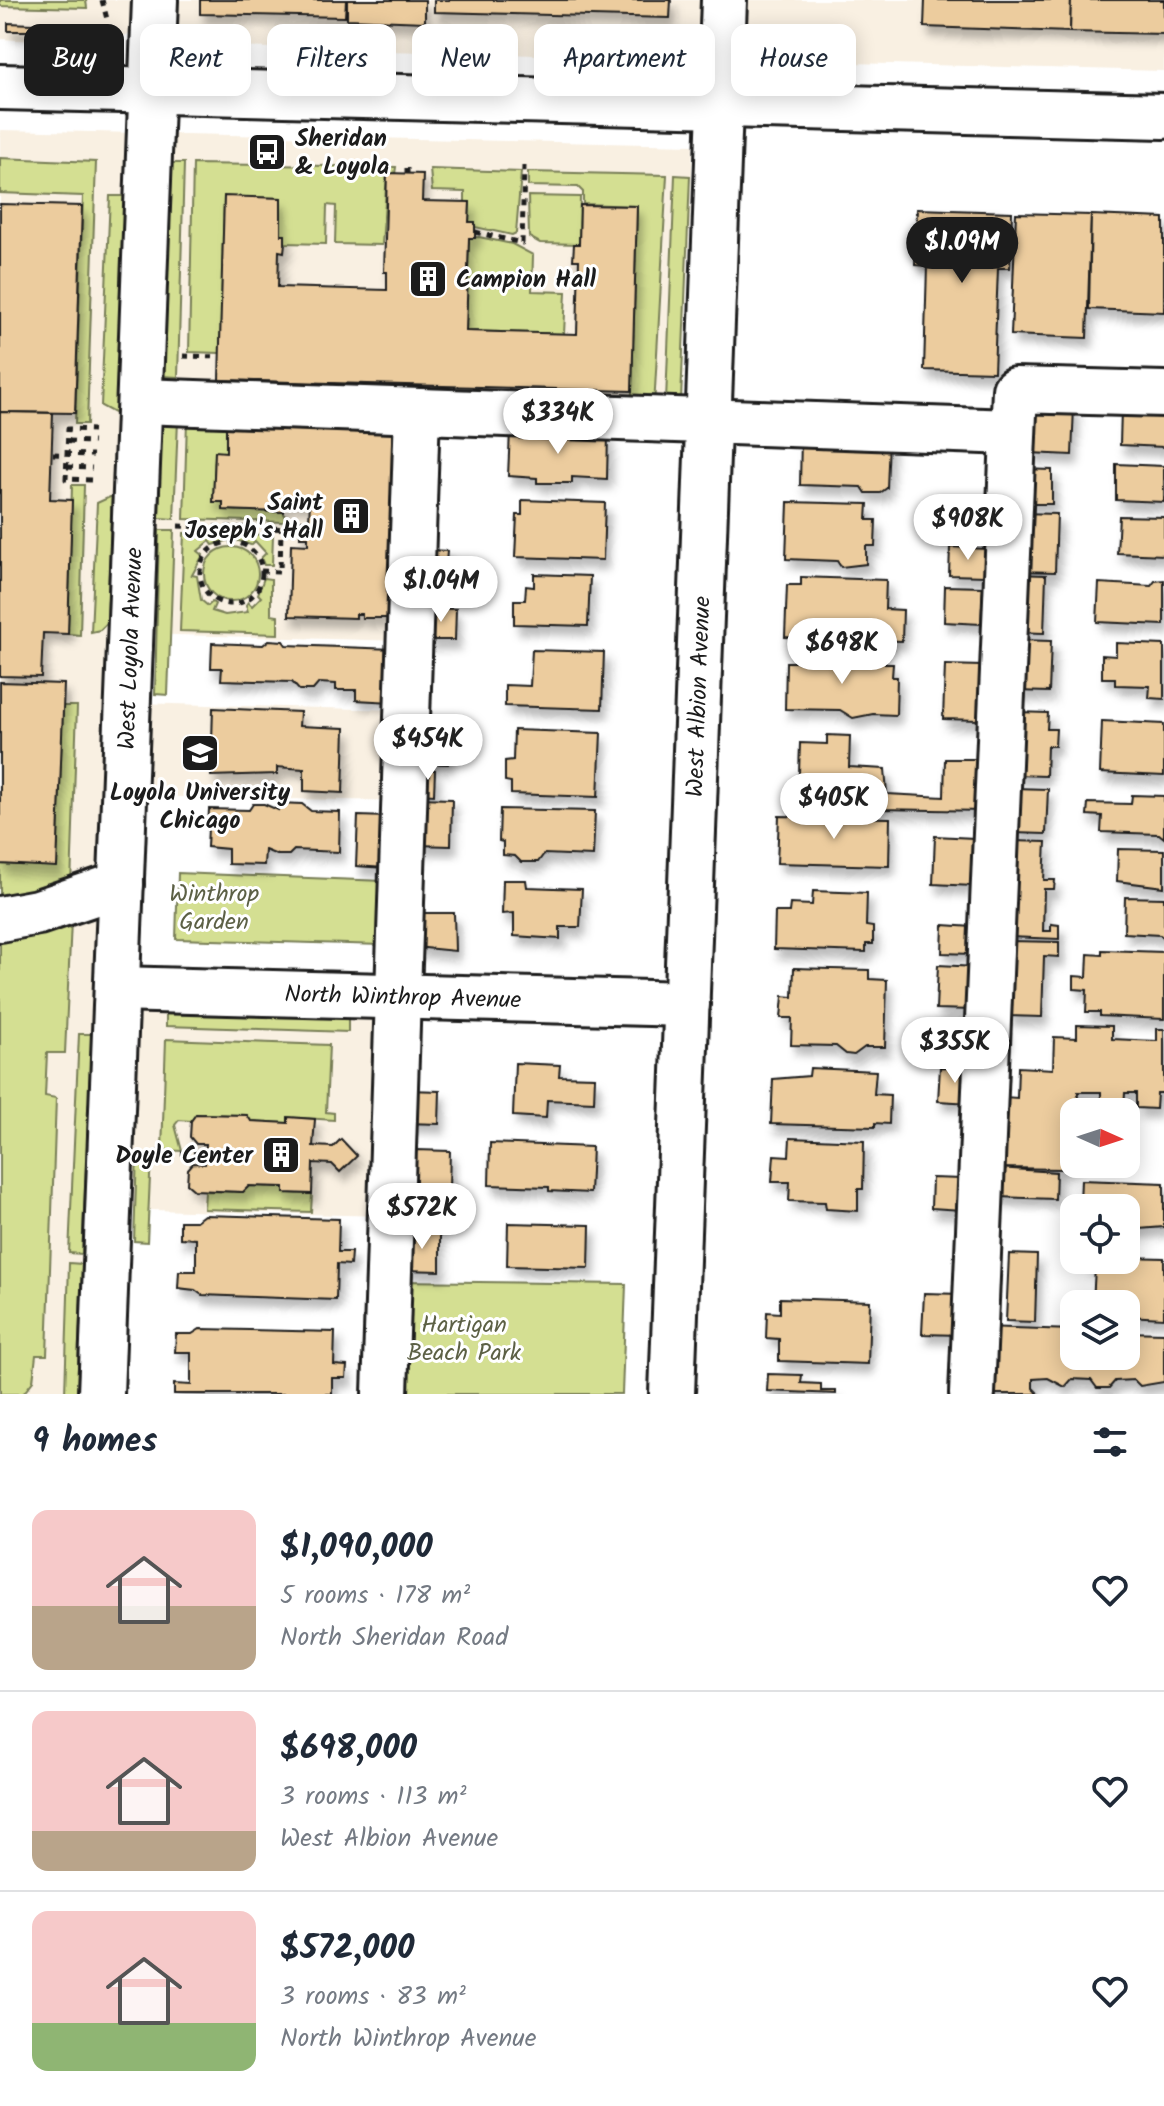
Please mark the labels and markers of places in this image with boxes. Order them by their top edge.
place label: Sheridan & Loyola [295,120,389,187]
bus stop icon: Sheridan & Loyola [246,131,288,173]
pin: $1.09M [897,217,1027,285]
building icon: Campion Hall [407,258,449,300]
place label: Campion Hall [456,261,597,300]
pin: $334K [502,388,614,456]
place label: Saint Joseph's Hall [185,484,324,551]
pin: $908K [912,494,1024,562]
building icon: Saint Joseph's Hall [330,495,372,537]
pin: $1.04M [376,556,506,624]
pin: $698K [786,618,898,686]
pin: $454K [372,714,484,782]
school or university icon: Loyola University Chicago [179,732,221,774]
pin: $405K [778,773,890,841]
place label: Loyola University Chicago [110,774,291,841]
pin: $355K [899,1017,1011,1085]
building icon: Doyle Center [260,1134,302,1176]
place label: Doyle Center [115,1137,254,1176]
pin: $572K [366,1183,478,1251]

